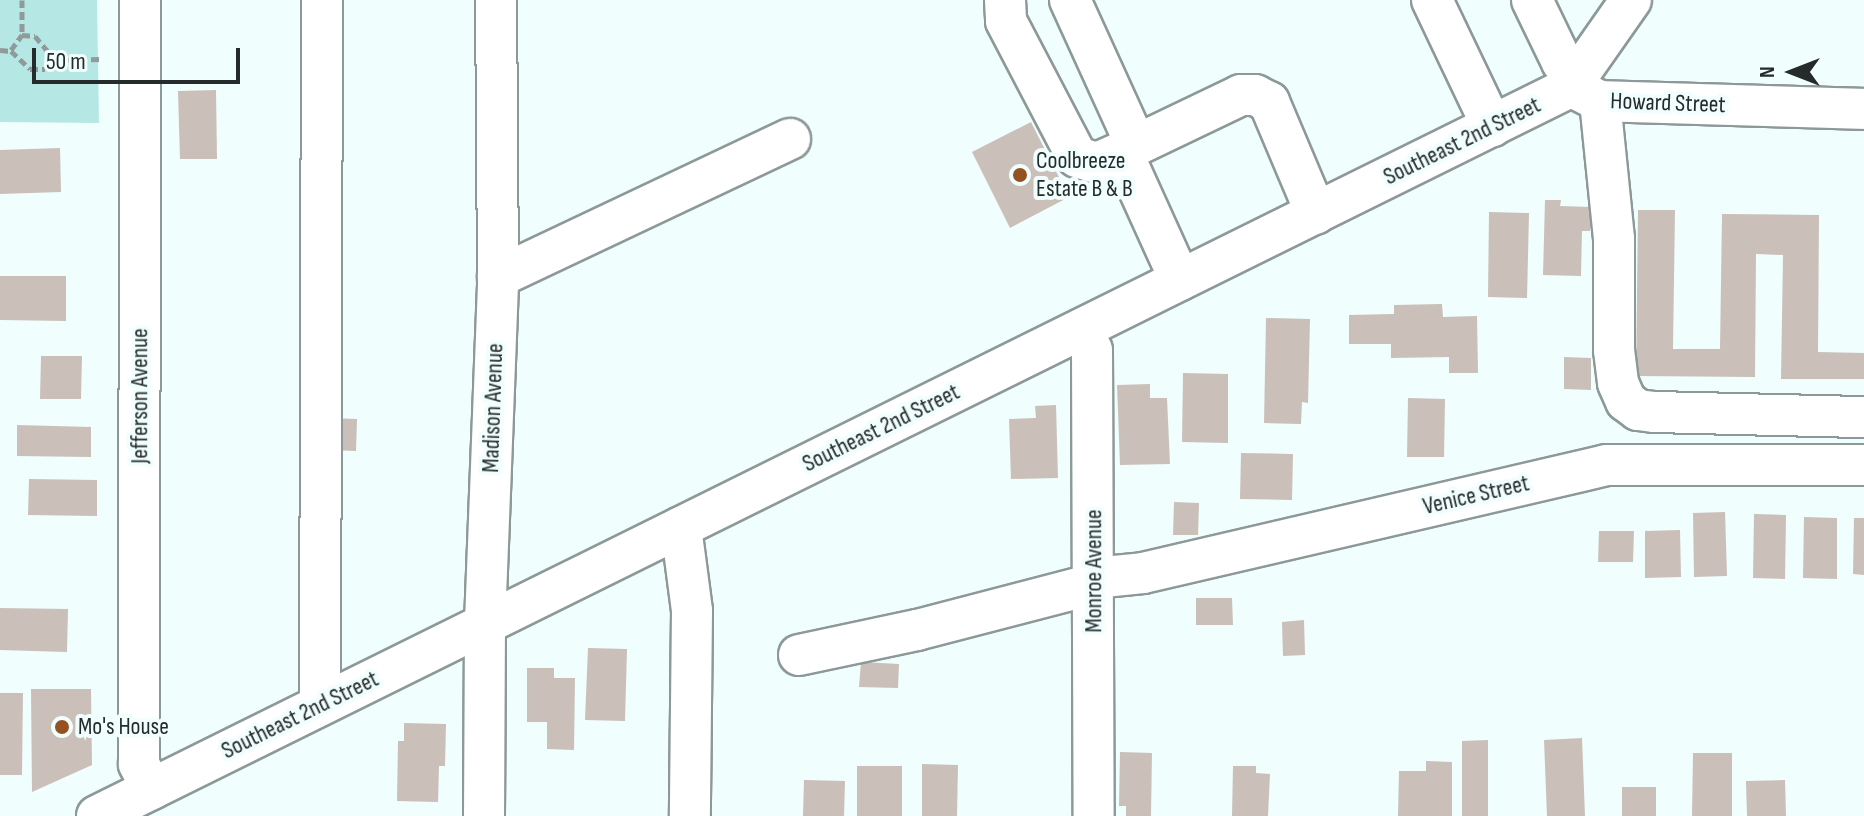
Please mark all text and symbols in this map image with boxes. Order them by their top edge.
scale bar [36,32,244,82]
north arrow [1752,32,1832,112]
text: 50 m [46,47,86,76]
text: N [1754,66,1781,78]
street label: Howard Street [1610,87,1726,119]
street label: Southeast 2nd Street [1379,91,1545,191]
place label: Coolbreeze Estate B & B [1036,147,1133,203]
marker: Coolbreeze Estate B & B [1011,166,1029,184]
street label: Jefferson Avenue [126,328,154,464]
street label: Madison Avenue [476,343,510,473]
street label: Southeast 2nd Street [798,378,964,478]
street label: Venice Street [1420,469,1532,521]
street label: Monroe Avenue [1080,509,1108,633]
street label: Southeast 2nd Street [217,665,383,765]
place label: Mo's House [78,713,169,741]
marker: Mo's House [53,718,71,736]

